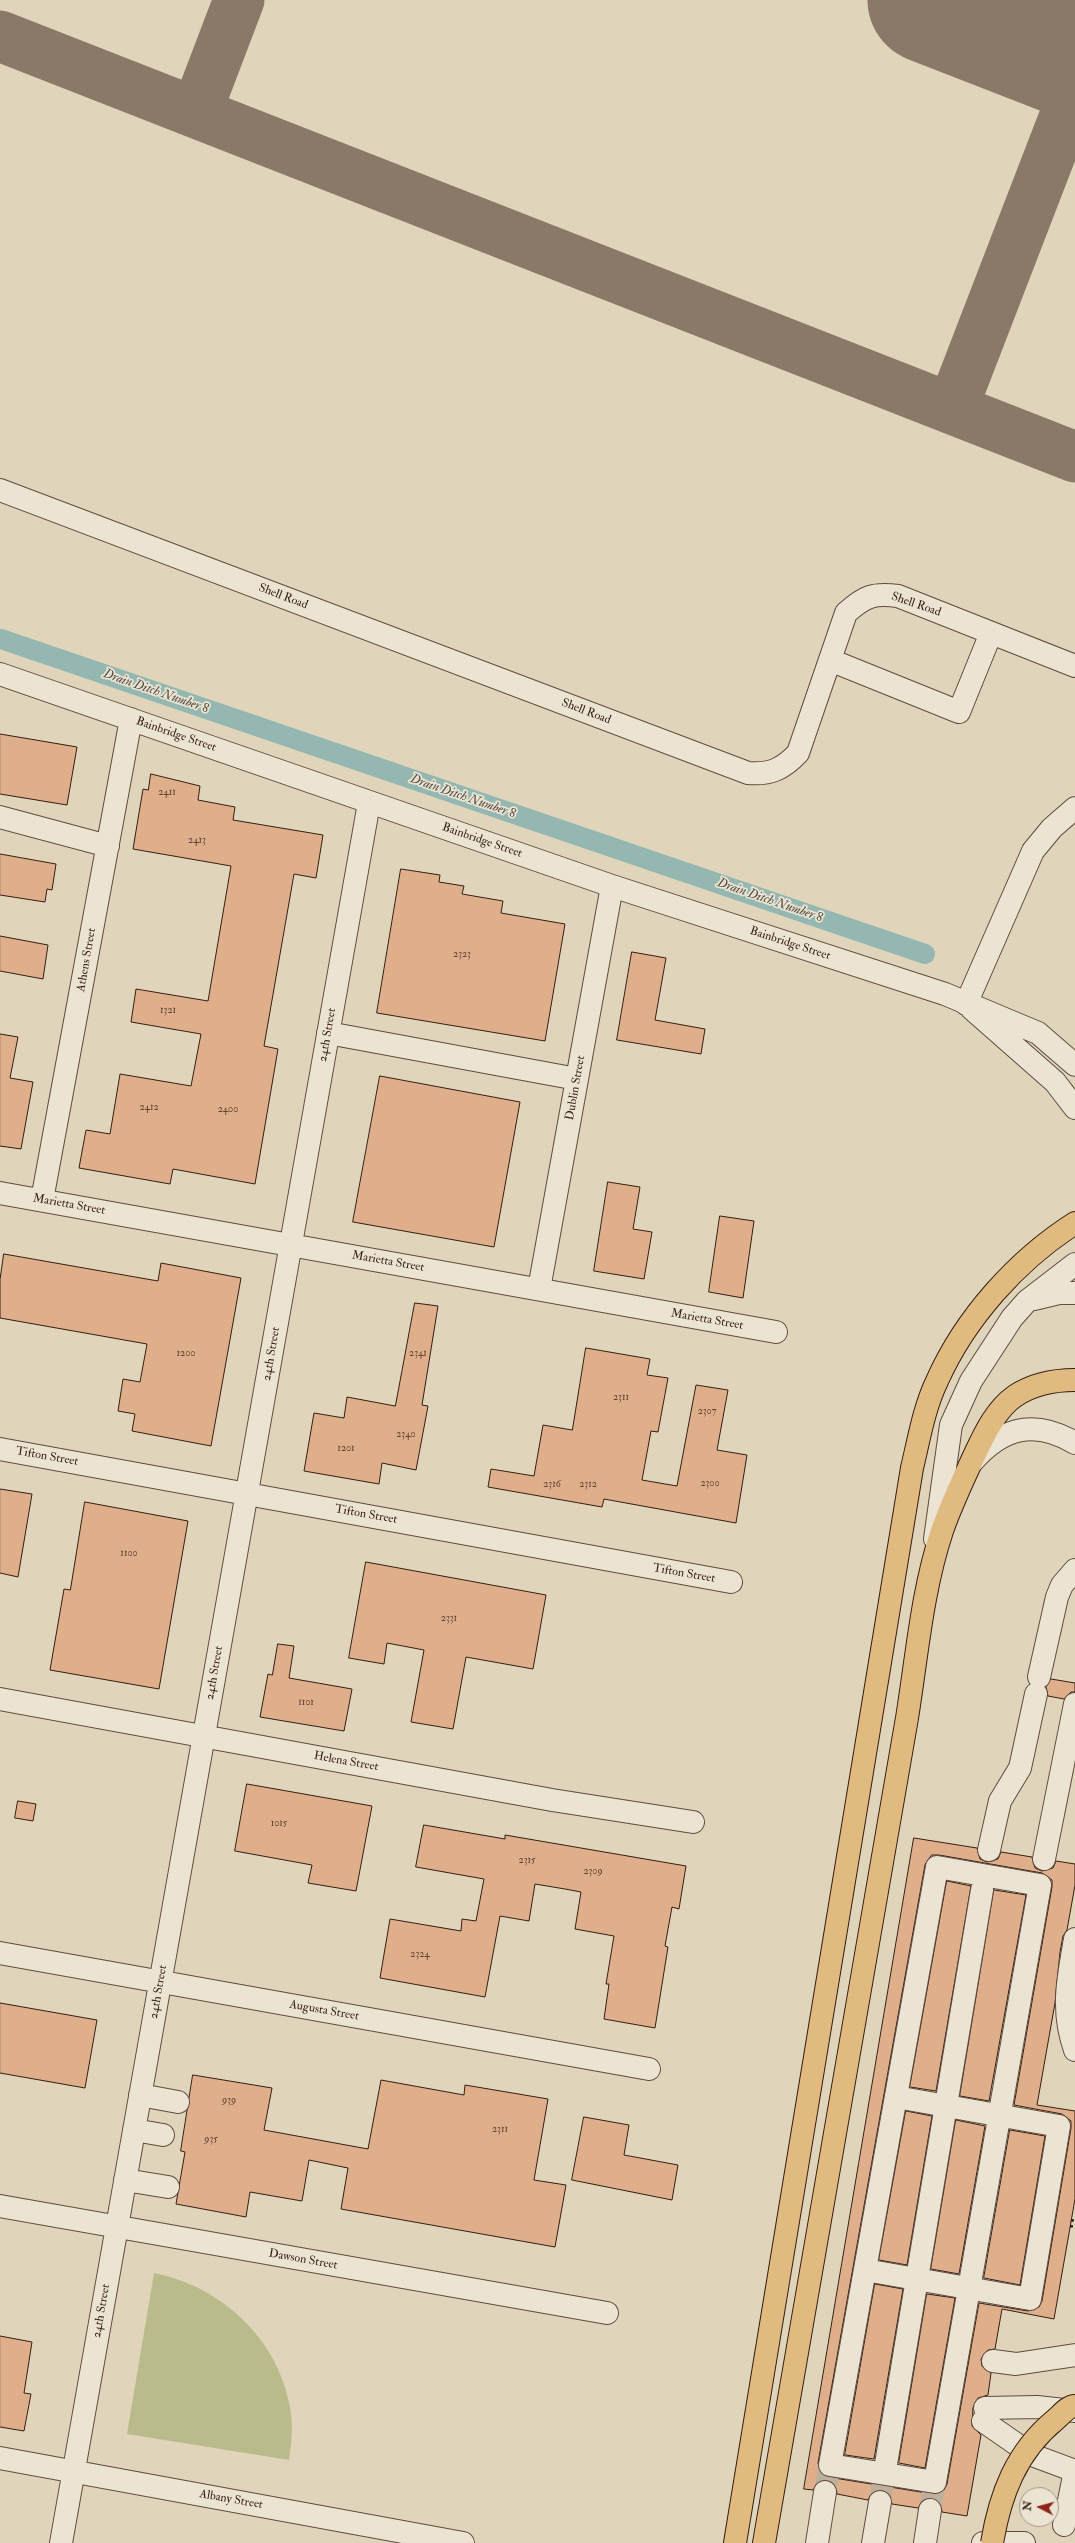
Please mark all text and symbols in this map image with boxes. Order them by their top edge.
street label: Shell Road [256,581,310,613]
street label: Shell Road [889,590,943,620]
water label: Drain Ditch Number 8 [101,667,211,717]
street label: Shell Road [559,696,613,728]
street label: Bainbridge Street [134,715,218,755]
water label: Drain Ditch Number 8 [408,772,518,822]
house number: 2411 [158,787,176,799]
street label: Bainbridge Street [440,821,524,861]
house number: 2413 [188,835,206,847]
water label: Drain Ditch Number 8 [715,876,825,926]
street label: Bainbridge Street [748,924,832,964]
street label: Athens Street [74,927,100,993]
house number: 2323 [453,949,471,961]
house number: 1321 [160,1005,176,1017]
street label: 24th Street [316,1007,340,1063]
street label: Dublin Street [563,1054,589,1122]
house number: 2412 [139,1102,159,1114]
house number: 2400 [218,1104,238,1116]
street label: Marietta Street [32,1192,106,1218]
street label: Marietta Street [351,1249,425,1275]
street label: Marietta Street [670,1307,744,1333]
street label: 24th Street [260,1326,284,1382]
house number: 1200 [177,1348,195,1360]
house number: 2341 [409,1348,427,1360]
house number: 2311 [613,1392,629,1404]
house number: 2307 [698,1406,716,1418]
house number: 2340 [396,1429,416,1441]
house number: 1201 [337,1443,355,1455]
street label: Tifton Street [15,1444,79,1470]
house number: 2300 [700,1478,720,1490]
house number: 2316 [543,1479,561,1491]
house number: 2312 [579,1479,597,1491]
street label: Tifton Street [334,1502,398,1528]
house number: 1100 [120,1548,138,1560]
street label: Tifton Street [652,1561,716,1587]
house number: 2331 [441,1613,457,1625]
street label: 24th Street [203,1645,227,1701]
house number: 1101 [298,1697,314,1709]
street label: Helena Street [313,1749,379,1775]
house number: 1015 [271,1818,287,1830]
house number: 2315 [519,1855,535,1867]
house number: 2309 [583,1866,603,1878]
house number: 2324 [410,1949,430,1961]
street label: 24th Street [147,1964,171,2020]
street label: Augusta Street [288,1998,360,2024]
house number: 939 [222,2095,236,2107]
house number: 2311 [492,2124,508,2136]
house number: 935 [204,2134,218,2146]
street label: Dawson Street [268,2247,338,2273]
street label: 24th Street [90,2283,114,2339]
street label: Albany Street [198,2487,264,2513]
north arrow [1019,2487,1059,2527]
text: N [1021,2500,1035,2511]

